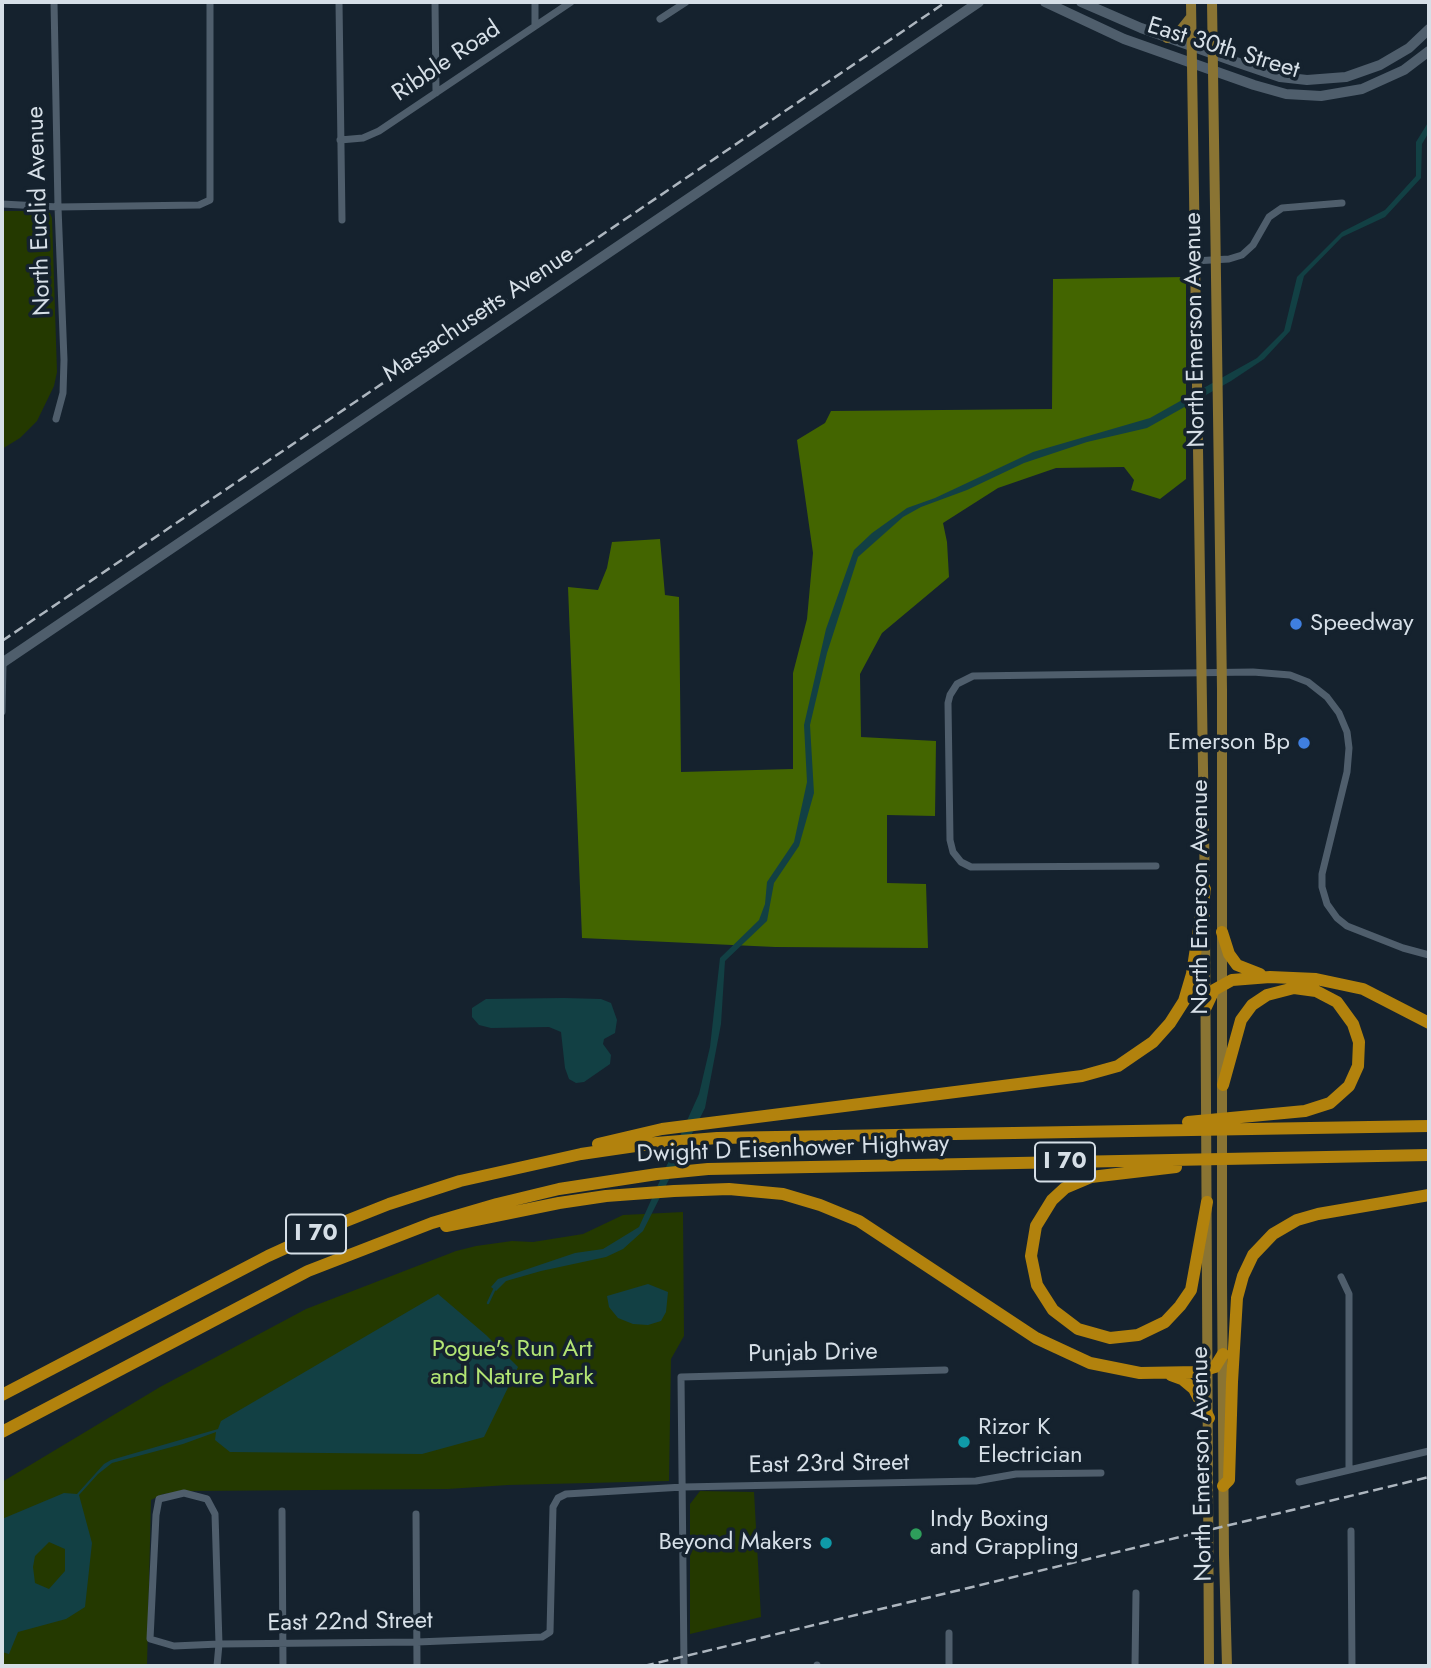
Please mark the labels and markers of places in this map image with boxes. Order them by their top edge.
place label: Speedway [1310,610,1414,638]
marker: Speedway [1288,616,1304,632]
place label: Emerson Bp [1168,729,1290,757]
marker: Emerson Bp [1296,735,1312,751]
place label: Rizor K Electrician [978,1414,1083,1470]
marker: Rizor K Electrician [956,1434,972,1450]
place label: Indy Boxing and Grappling [930,1506,1079,1562]
marker: Indy Boxing and Grappling [908,1526,924,1542]
place label: Beyond Makers [658,1529,812,1557]
marker: Beyond Makers [818,1535,834,1551]

